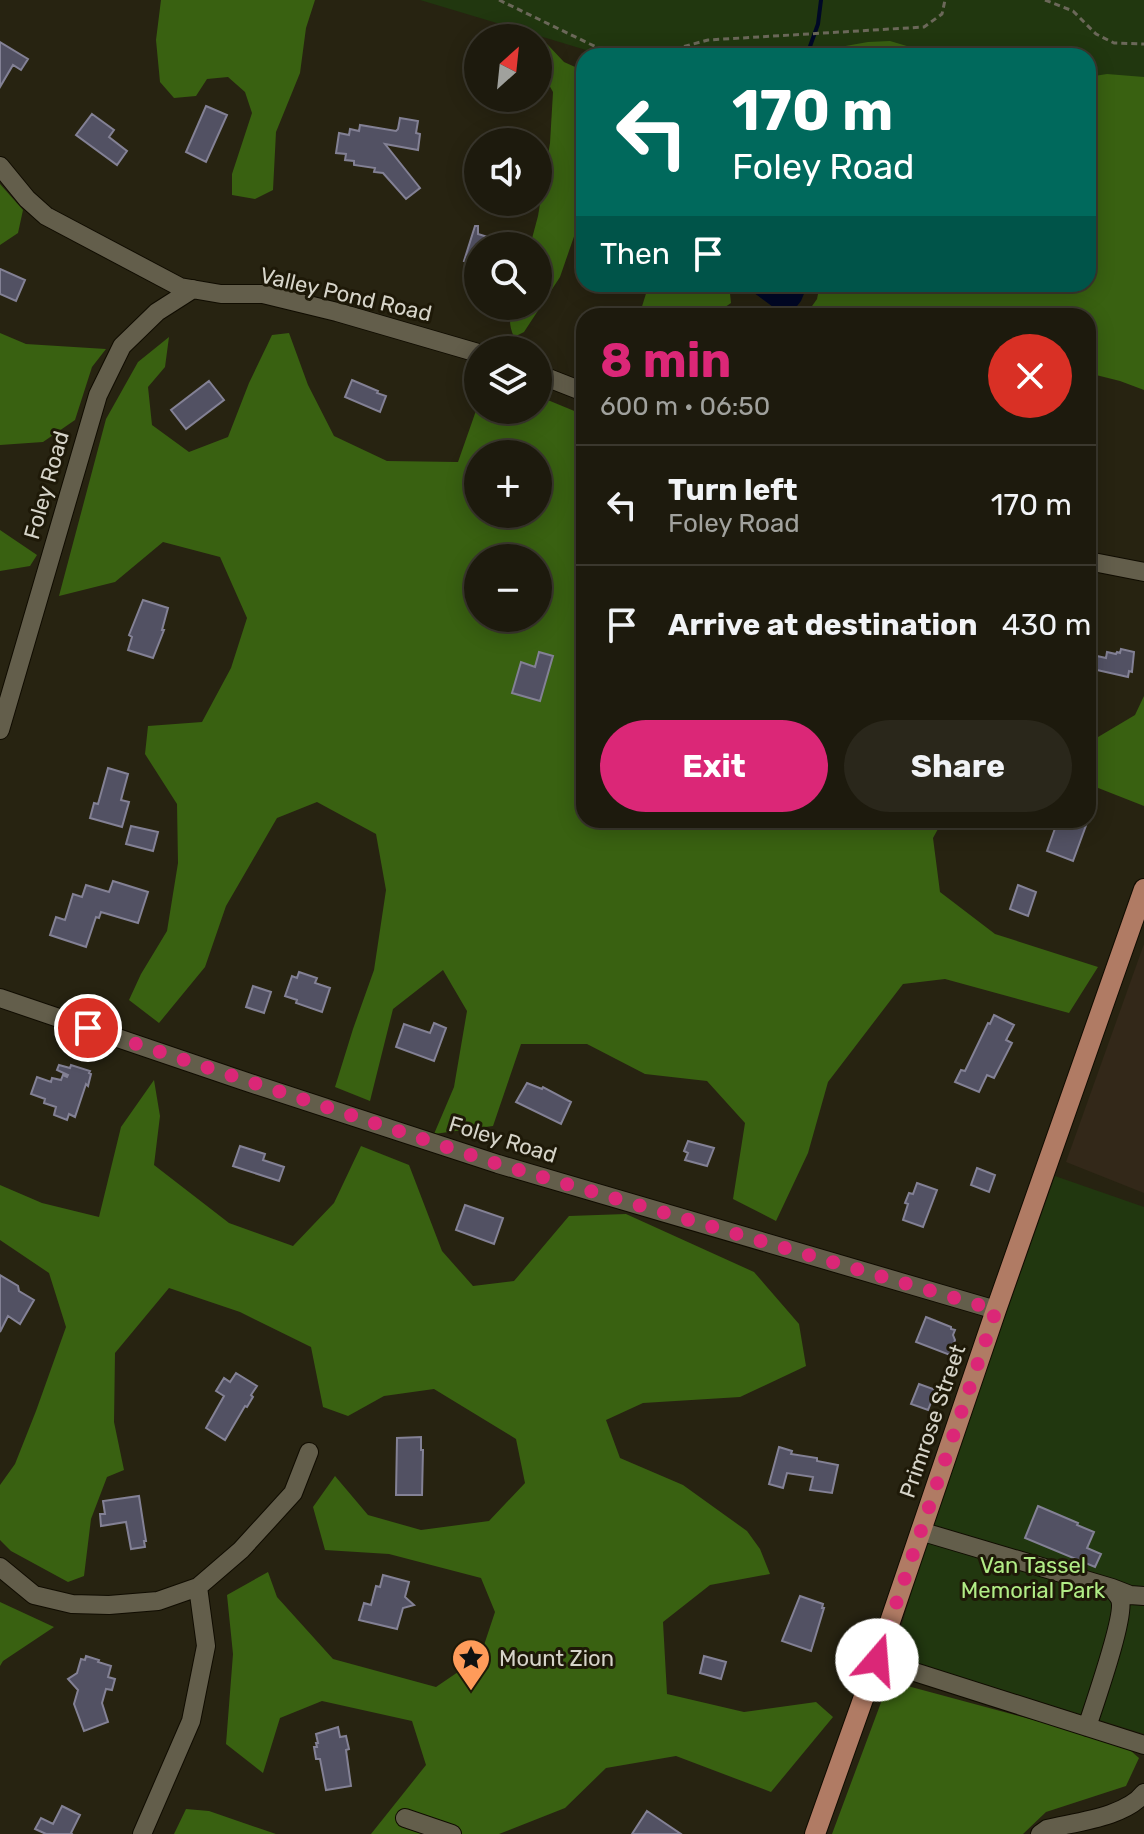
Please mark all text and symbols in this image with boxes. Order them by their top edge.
north arrow [464,24,552,112]
map controls [464,24,552,632]
text: 170 m [732,78,893,144]
icon: left [600,80,704,184]
button: sound [464,128,552,216]
text: Foley Road [732,145,915,188]
button: search [464,232,552,320]
icon: arrive [686,232,730,276]
text: Then [600,236,670,272]
street label: Valley Pond Road [257,262,434,327]
text: 8 min [600,332,731,389]
button: close [988,334,1072,418]
button: layers [464,336,552,424]
text: 600 m · 06:50 [600,391,770,422]
street label: Foley Road [18,428,75,542]
button: + [464,440,552,528]
text: Turn left [668,472,798,508]
icon: left [600,483,644,527]
text: 170 m [991,487,1072,523]
text: Foley Road [668,508,800,539]
button: − [464,544,552,632]
icon: arrive [600,603,644,647]
text: Arrive at destination [668,607,978,643]
text: 430 m [1002,607,1091,643]
button: Exit [600,720,828,812]
button: Share [844,720,1072,812]
pin [54,994,122,1062]
icon: arrive [66,1006,110,1050]
street label: Foley Road [446,1110,560,1169]
street label: Primrose Street [894,1340,972,1502]
park label: Van Tassel Memorial Park [961,1552,1106,1604]
position arrow [835,1618,919,1702]
place icon: Mount Zion [450,1637,492,1692]
place label: Mount Zion [499,1645,614,1672]

